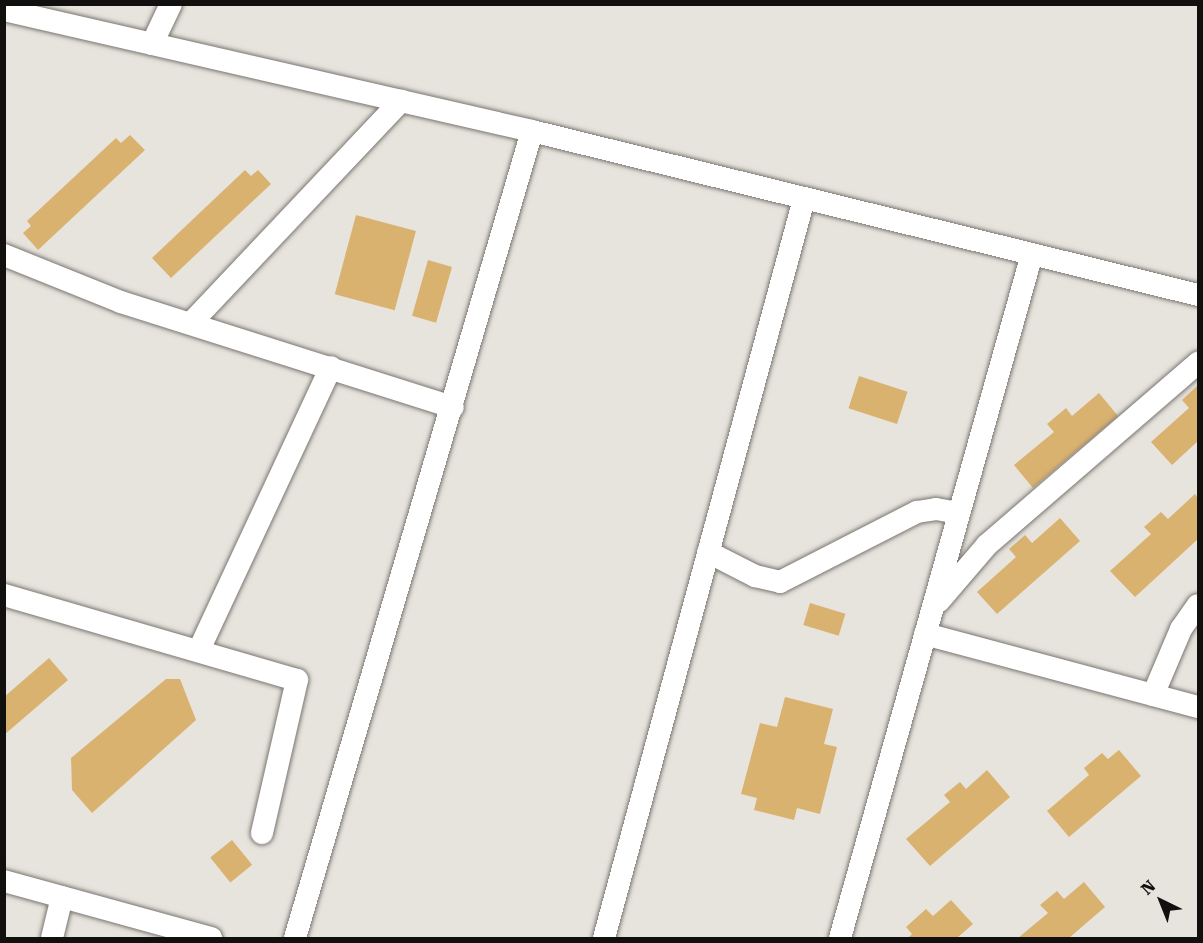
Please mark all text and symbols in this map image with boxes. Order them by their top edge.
north arrow [1131,871,1191,931]
text: N [1137,876,1159,899]

